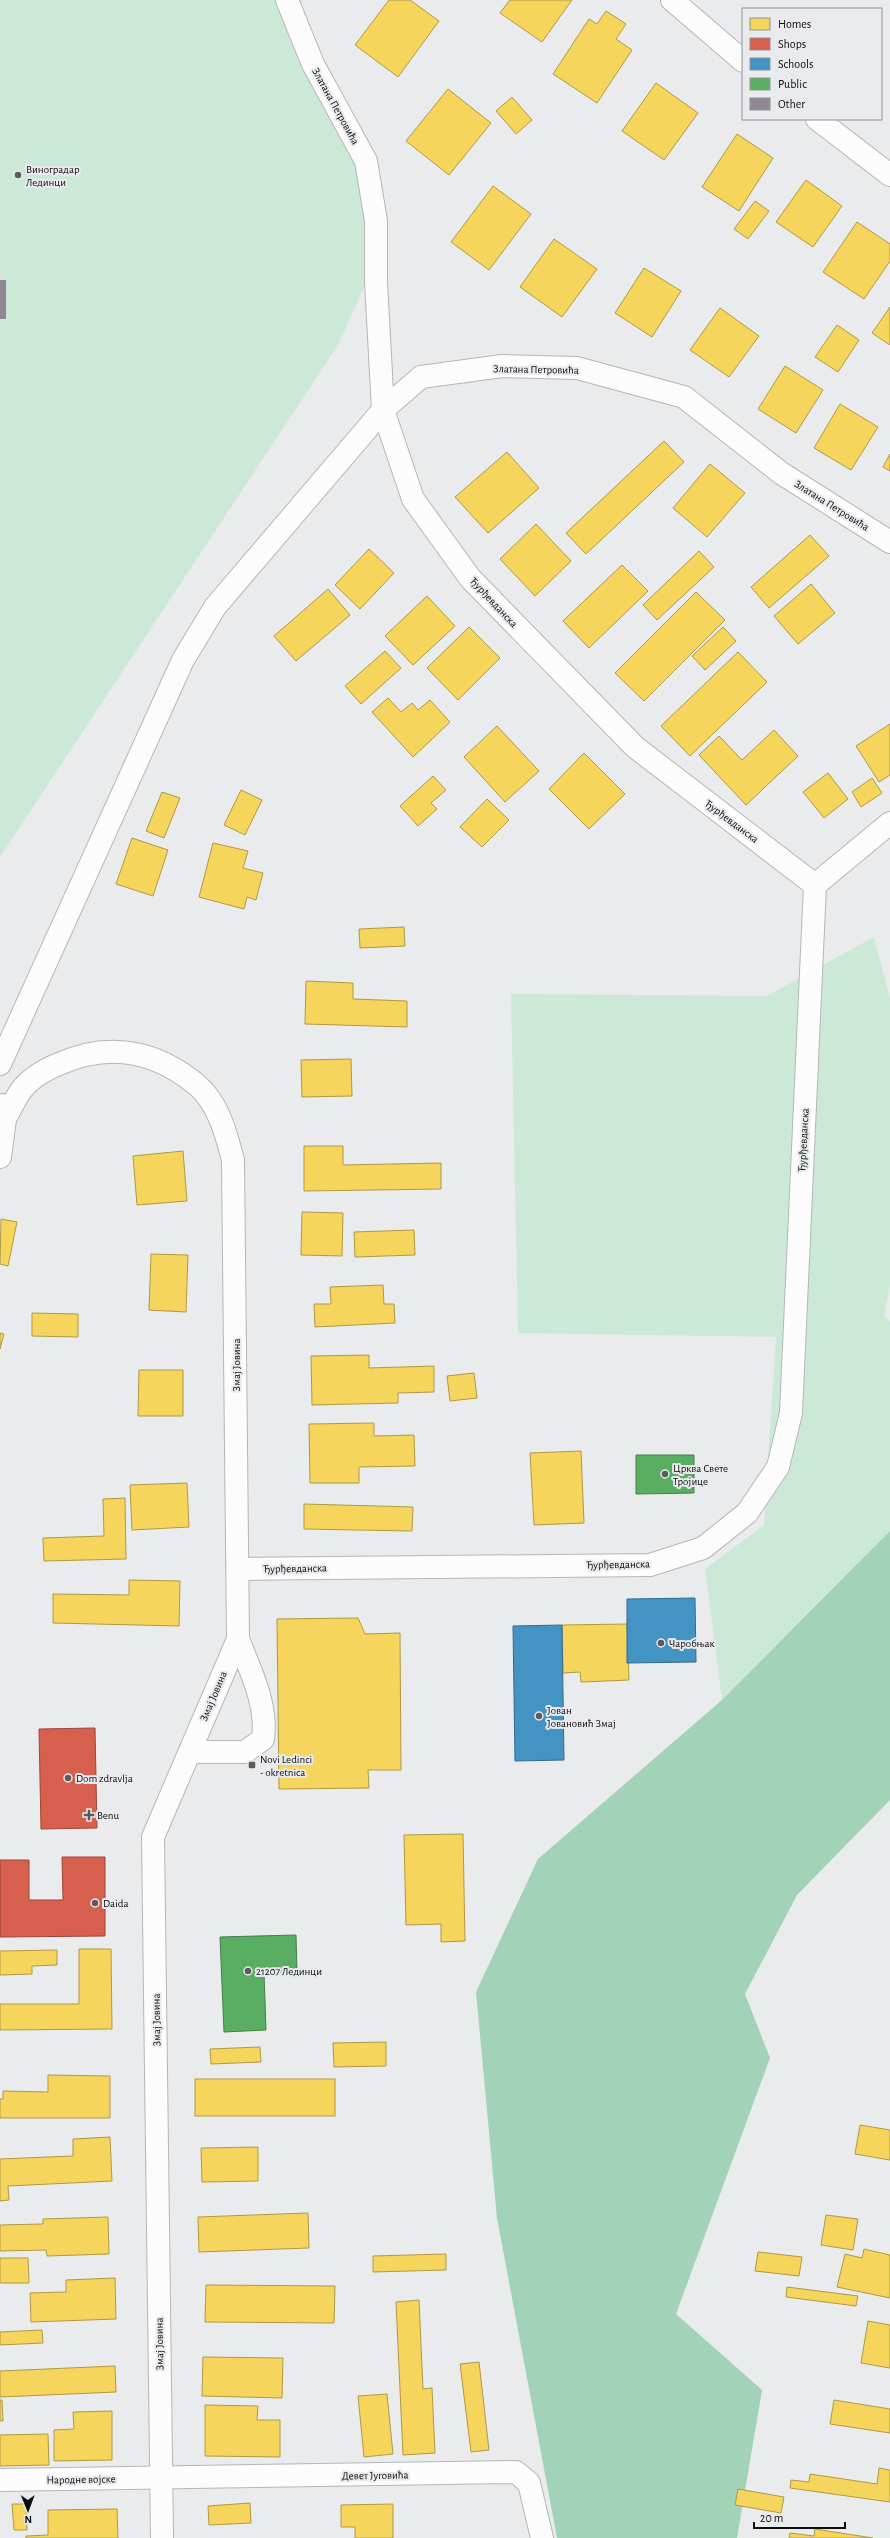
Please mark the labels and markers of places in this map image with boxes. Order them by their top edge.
place label: Виноградар Лединци [26,164,80,188]
marker: Виноградар Лединци [13,170,23,180]
place label: Црква Свете Тројице [673,1463,728,1487]
marker: Црква Свете Тројице [660,1469,670,1479]
marker: Чаробњак [656,1638,666,1648]
place label: Чаробњак [669,1638,714,1649]
place label: Јован Јовановић Змај [547,1705,616,1729]
marker: Јован Јовановић Змај [534,1711,544,1721]
place label: Novi Ledinci - okretnica [260,1754,312,1778]
marker: Novi Ledinci - okretnica [247,1760,257,1770]
marker: Dom zdravlja [63,1773,73,1783]
place label: Dom zdravlja [76,1773,133,1784]
marker: Benu [84,1810,94,1820]
place label: Benu [97,1810,120,1821]
marker: Daida [90,1898,100,1908]
place label: Daida [103,1898,129,1909]
marker: 21207 Лединци [243,1966,253,1976]
place label: 21207 Лединци [256,1966,322,1977]

